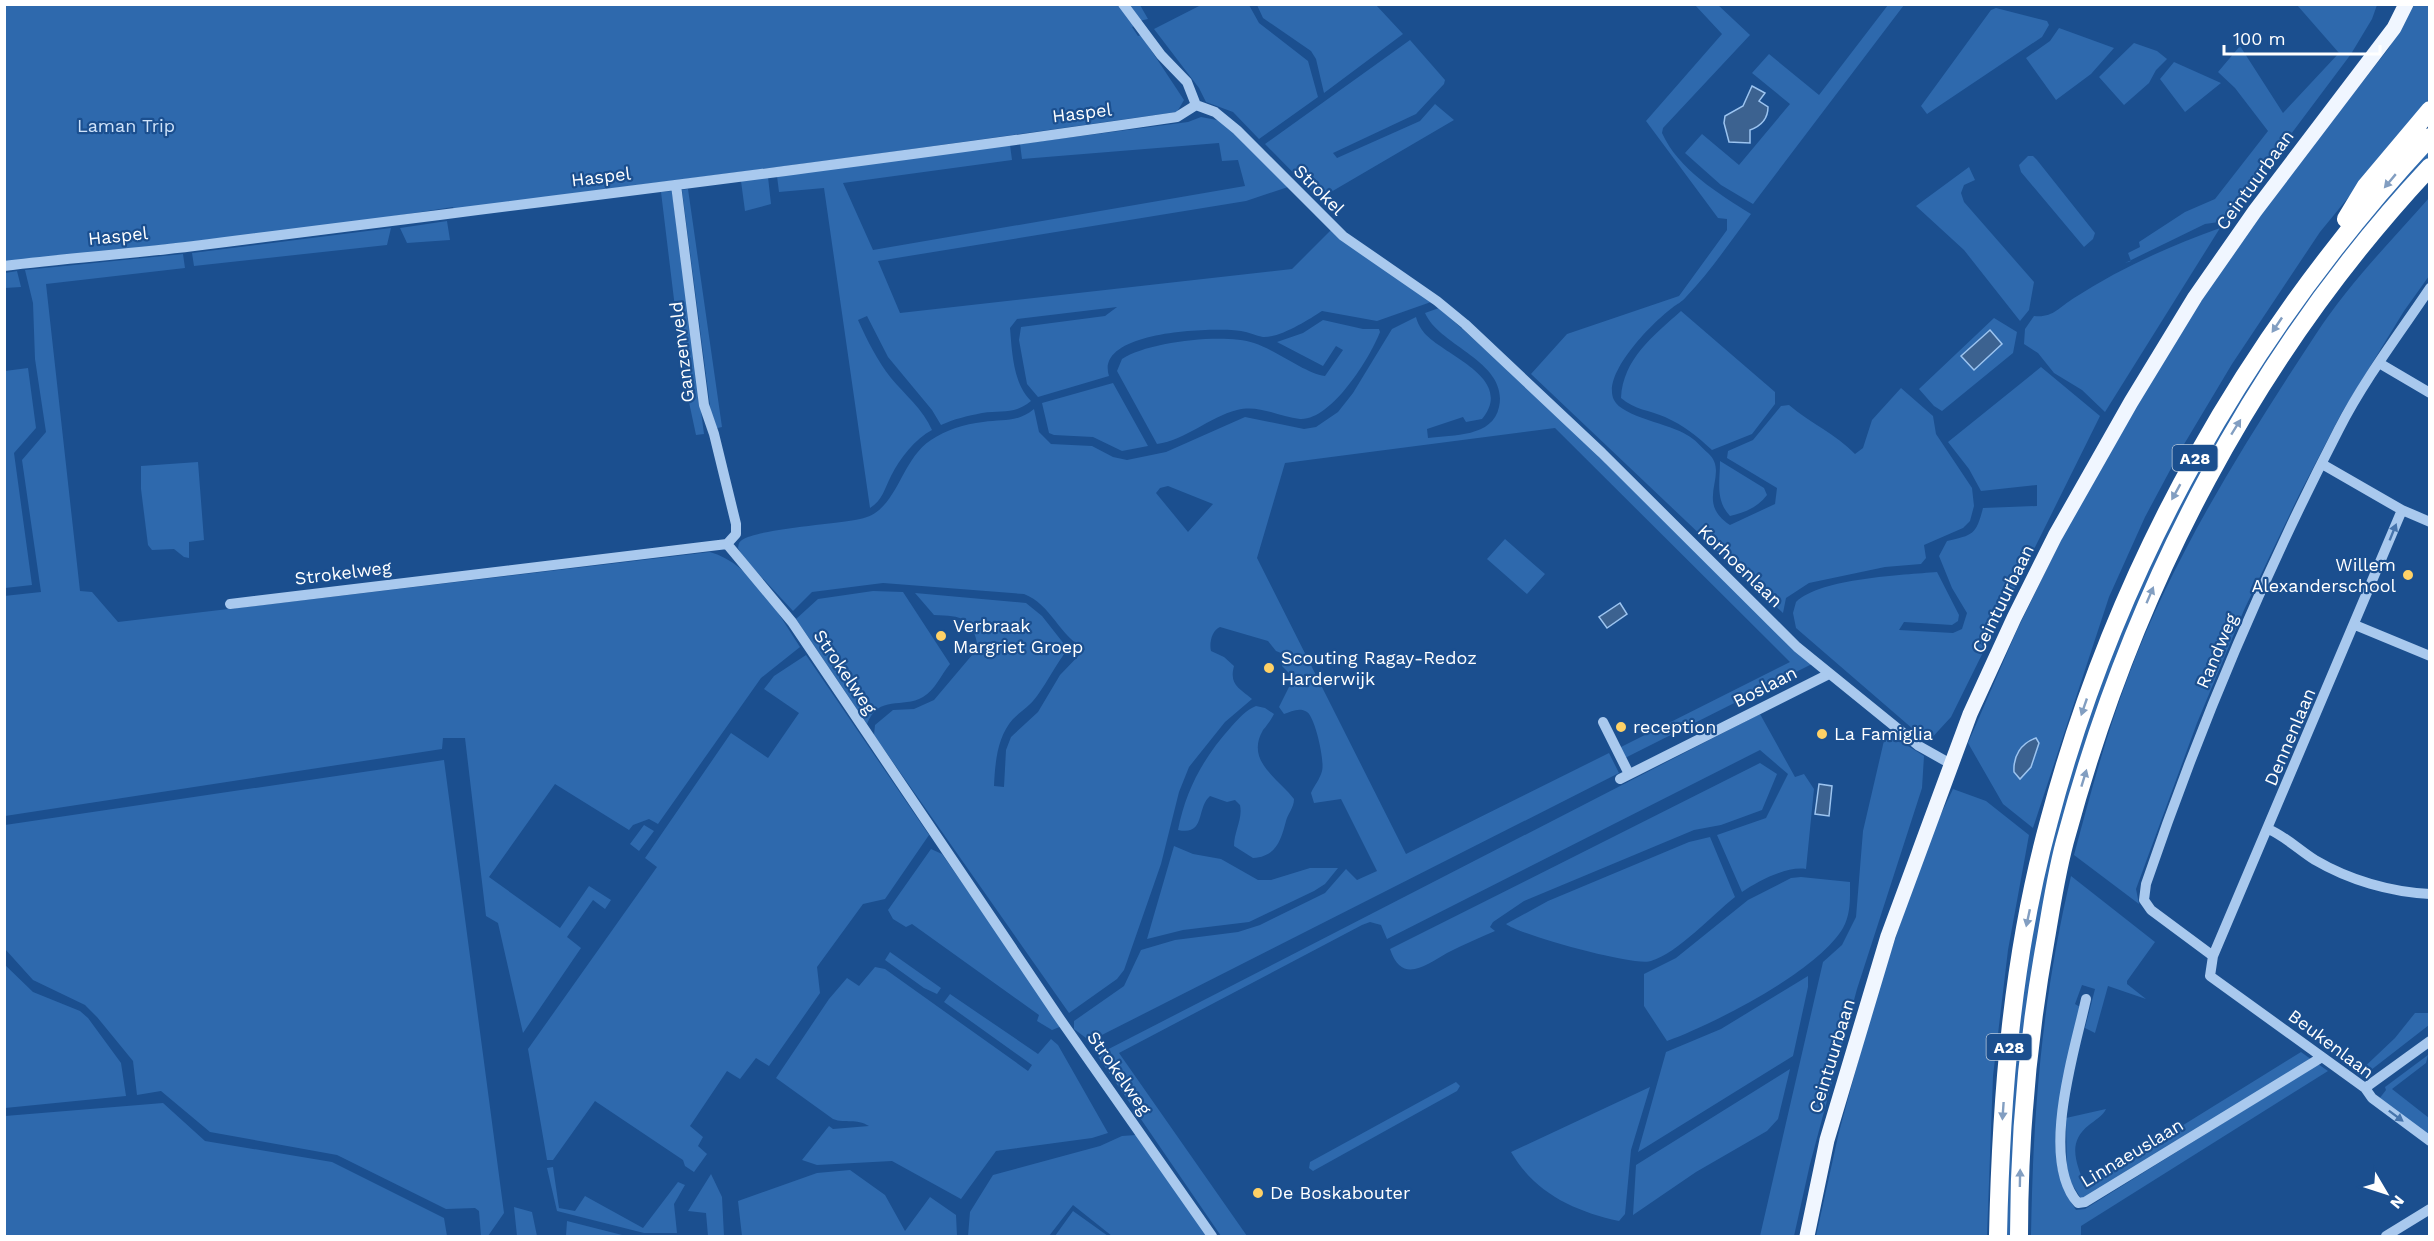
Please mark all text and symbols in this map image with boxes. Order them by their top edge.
scale bar [2224,18,2380,56]
text: 100 m [2233,28,2286,49]
street label: Haspel [1051,98,1113,127]
park label: Laman Trip [77,115,175,136]
street label: Ceintuurbaan [2211,126,2298,234]
street label: Strokel [1290,160,1349,220]
street label: Haspel [570,162,632,191]
one-way arrow [2384,173,2397,189]
street label: Haspel [87,222,149,249]
street label: Ganzenveld [665,300,698,404]
one-way arrow [2272,317,2283,334]
one-way arrow [2231,419,2242,435]
road number: A28 [2172,445,2218,471]
one-way arrow [2171,484,2181,501]
street label: Korhoenlaan [1694,520,1787,611]
one-way arrow [2389,523,2398,541]
street label: Ceintuurbaan [1967,541,2038,657]
place label: Willem Alexanderschool [2251,554,2396,596]
street label: Strokelweg [293,556,393,589]
marker: Willem Alexanderschool [2401,568,2415,582]
one-way arrow [2146,586,2155,604]
street label: Randweg [2191,610,2242,691]
place label: Verbraak Margriet Groep [953,615,1083,657]
street label: Strokelweg [810,626,882,718]
marker: Verbraak Margriet Groep [934,629,948,643]
place label: Scouting Ragay-Redoz Harderwijk [1281,647,1477,689]
marker: Scouting Ragay-Redoz Harderwijk [1262,661,1276,675]
street label: Boslaan [1729,662,1800,712]
street label: Dennenlaan [2260,685,2320,789]
one-way arrow [2079,698,2089,716]
place label: reception [1633,716,1716,737]
marker: reception [1614,720,1628,734]
place label: La Famiglia [1834,723,1933,744]
marker: La Famiglia [1815,727,1829,741]
one-way arrow [2080,769,2089,787]
one-way arrow [2023,909,2032,928]
street label: Ceintuurbaan [1804,996,1859,1116]
street label: Beukenlaan [2284,1005,2378,1083]
street label: Strokelweg [1083,1027,1156,1119]
road number: A28 [1986,1034,2032,1060]
one-way arrow [1998,1102,2008,1121]
one-way arrow [2388,1110,2404,1122]
street label: Linnaeuslaan [2077,1114,2187,1191]
north arrow [2356,1163,2416,1223]
one-way arrow [2015,1169,2024,1188]
place label: De Boskabouter [1270,1182,1410,1203]
marker: De Boskabouter [1251,1186,1265,1200]
text: N [2386,1192,2408,1213]

